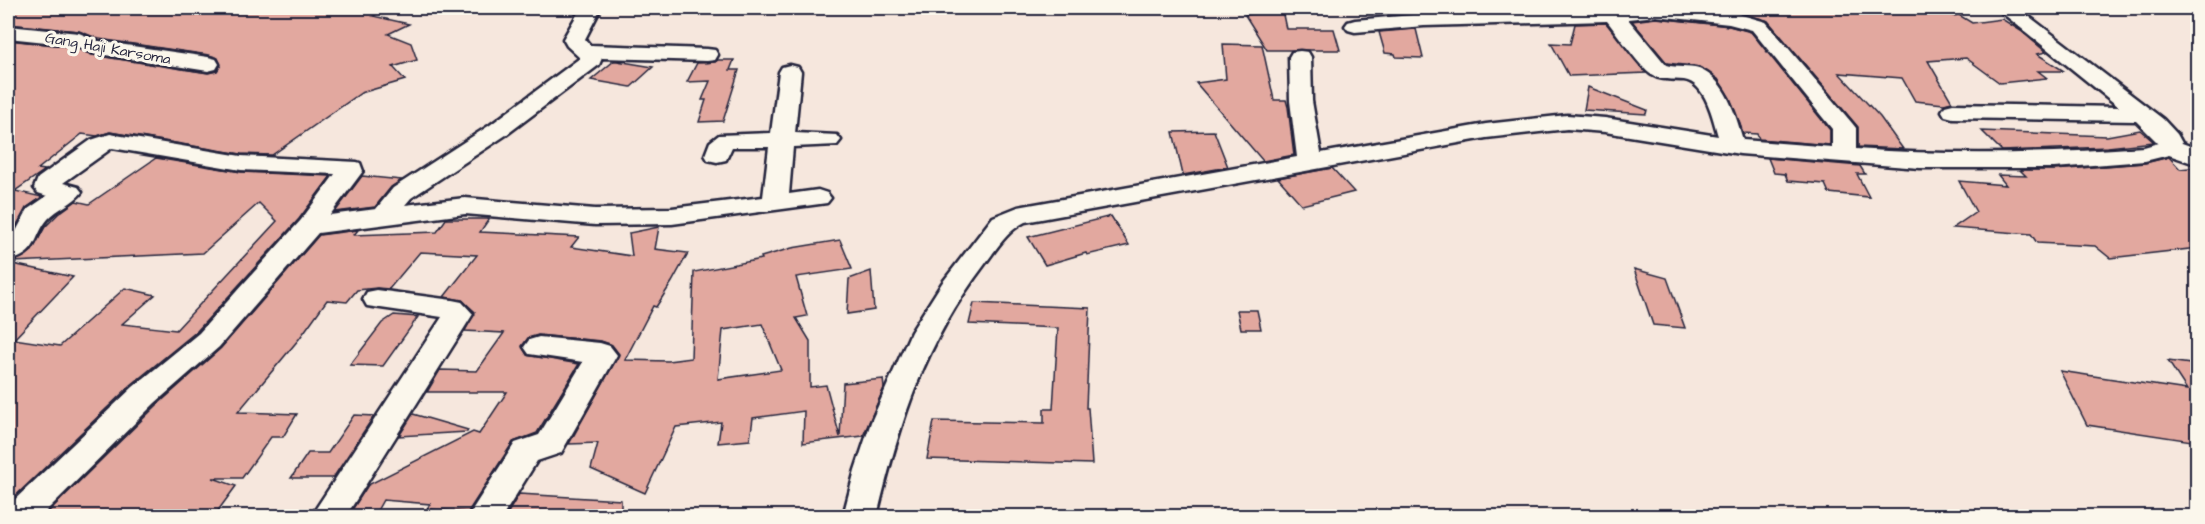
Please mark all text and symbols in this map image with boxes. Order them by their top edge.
street label: Gang Haji Karsoma [43,27,173,71]

